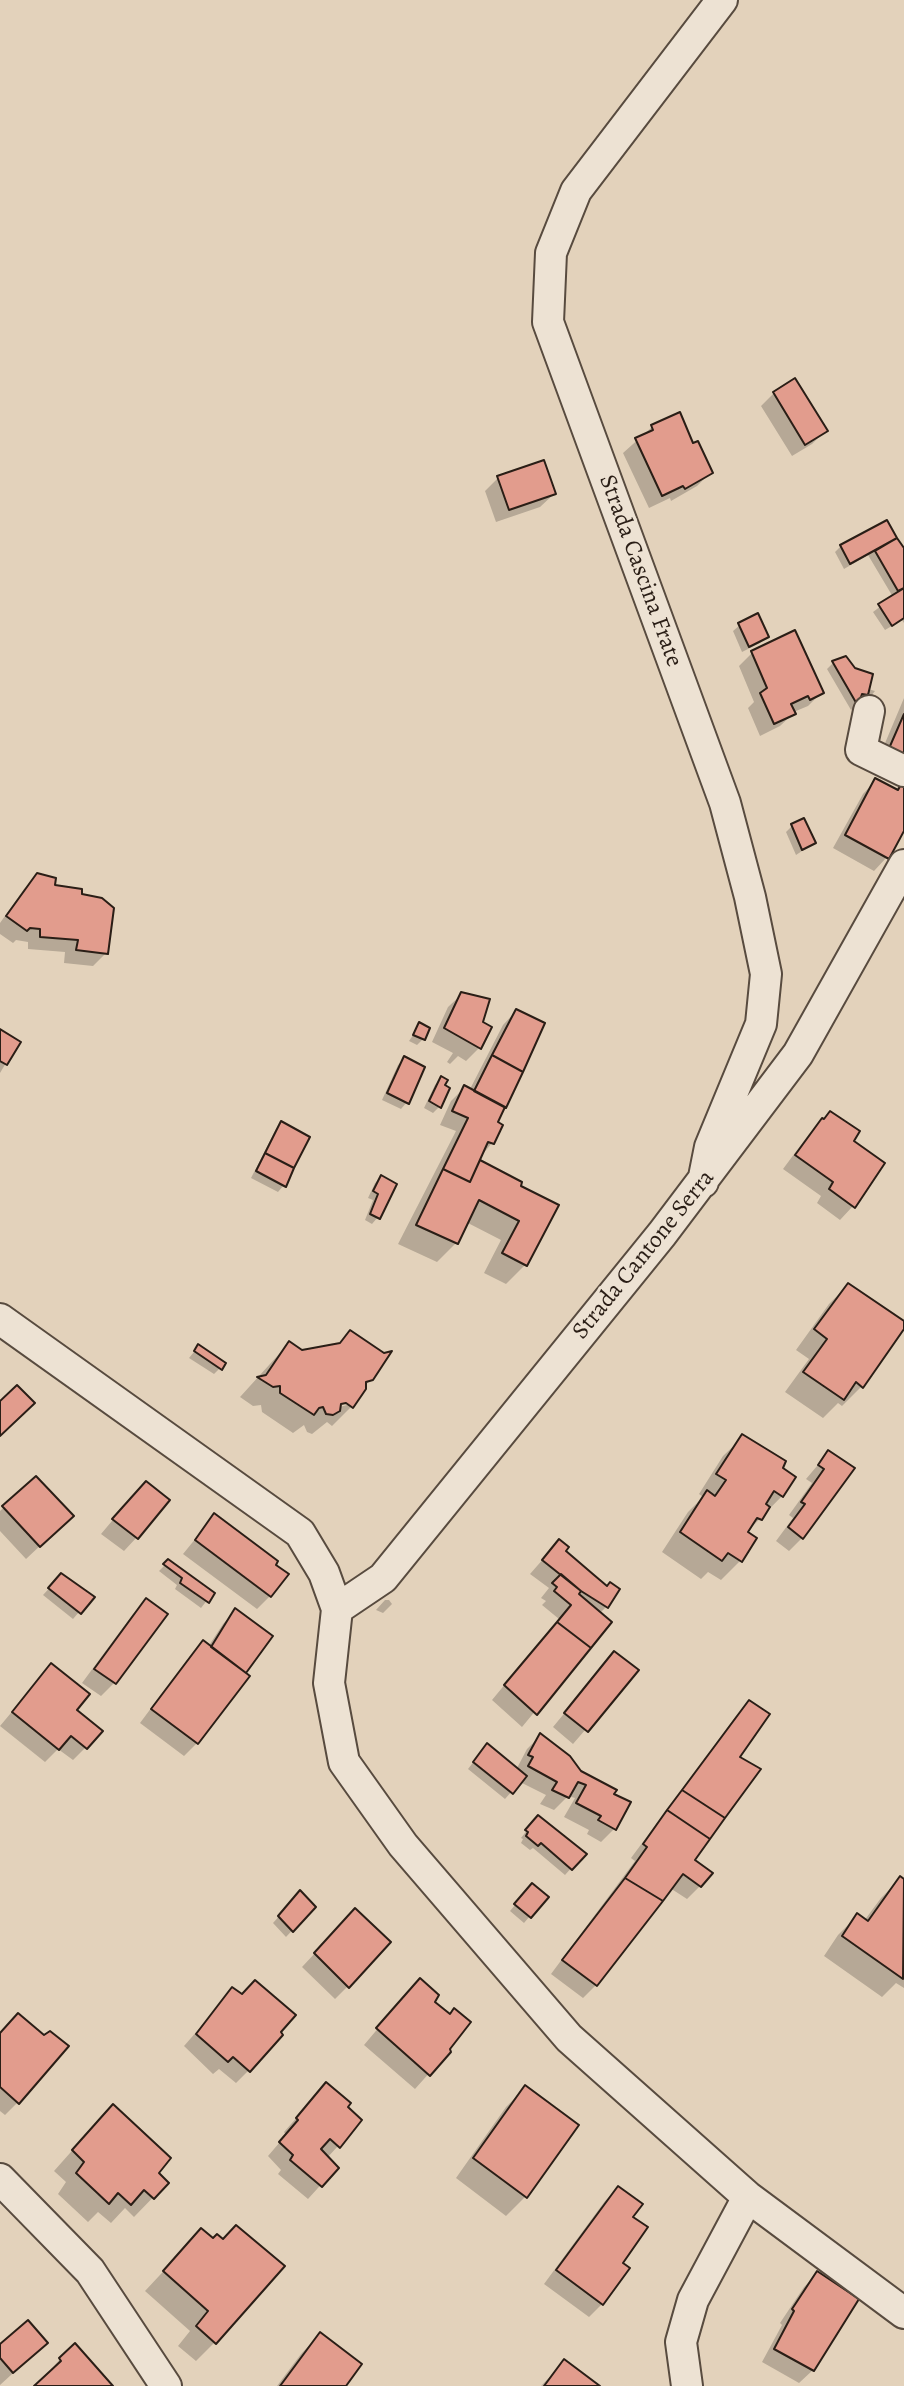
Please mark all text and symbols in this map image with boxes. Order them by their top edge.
street label: Strada Cascina Frate [592,471,688,671]
street label: Strada Cantone Serra [567,1164,721,1346]

